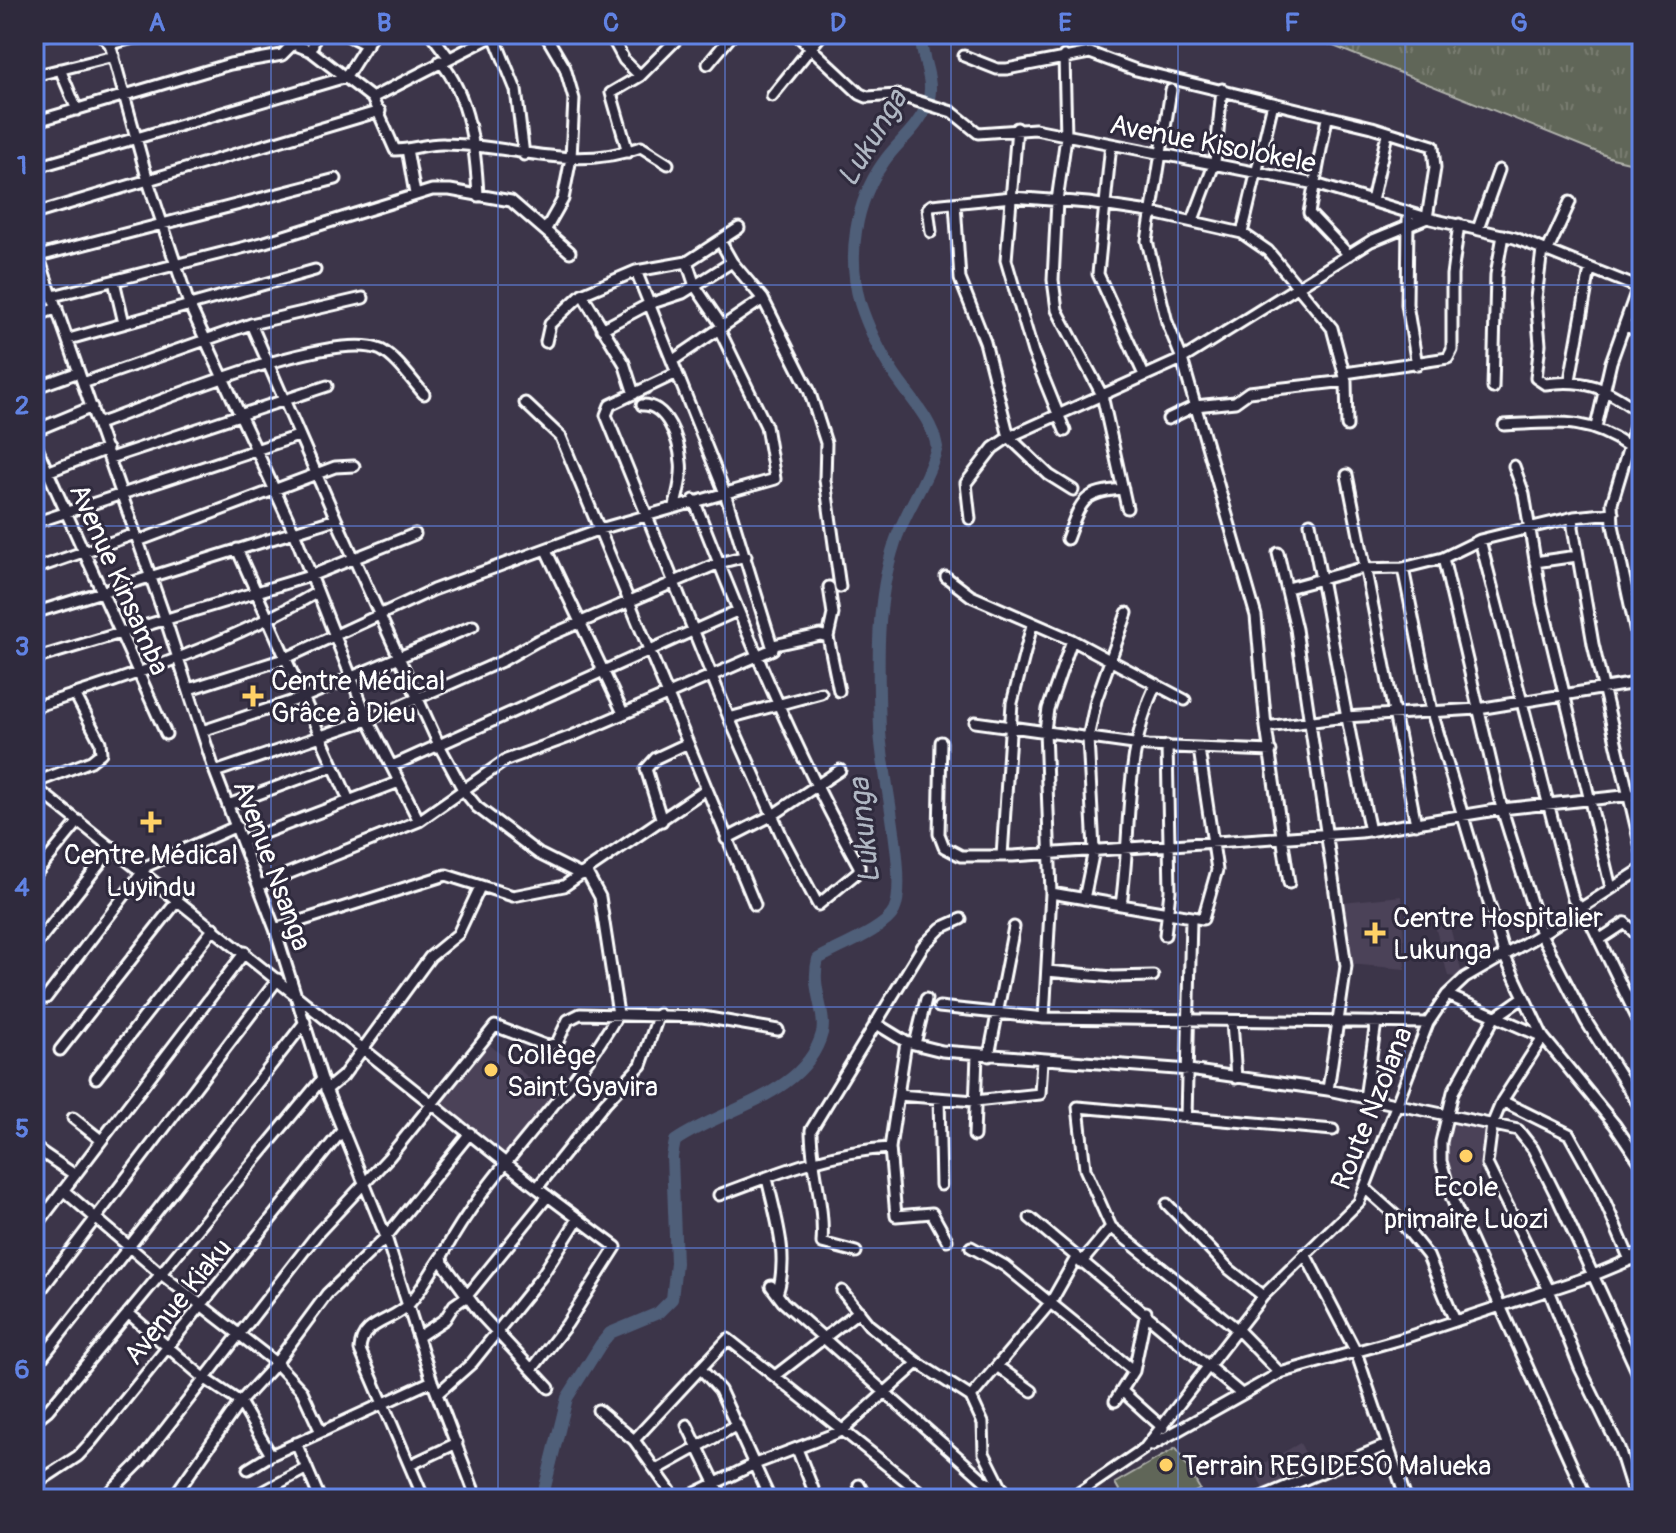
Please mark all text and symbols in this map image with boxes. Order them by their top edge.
text: A [149,7,166,39]
text: B [377,7,391,39]
text: C [603,7,619,39]
text: D [830,7,846,39]
text: E [1058,7,1072,39]
text: F [1284,7,1300,39]
text: G [1510,7,1528,39]
water label: Lukunga [829,82,917,193]
street label: Avenue Kisolokele [1107,107,1319,182]
text: 1 [17,150,27,182]
text: 2 [15,390,29,422]
street label: Avenue Kinsamba [61,478,177,681]
text: 3 [15,631,29,663]
place label: Centre Médical Grâce à Dieu [271,664,445,731]
marker: Centre Médical Grâce à Dieu [242,685,264,707]
water label: Lukunga [840,774,888,885]
street label: Avenue Nsanga [225,776,319,955]
marker: Centre Médical Luyindu [140,811,162,833]
place label: Centre Médical Luyindu [64,838,238,905]
text: 4 [14,872,30,904]
place label: Centre Hospitalier Lukunga [1393,901,1603,968]
marker: Centre Hospitalier Lukunga [1364,922,1386,944]
street label: Route Nzolana [1324,1022,1421,1195]
place label: Collège Saint Gyavira [507,1038,658,1105]
marker: Collège Saint Gyavira [482,1061,500,1079]
text: 5 [15,1113,29,1145]
marker: Ecole primaire Luozi [1457,1147,1475,1165]
place label: Ecole primaire Luozi [1384,1170,1548,1237]
street label: Avenue Kiaku [116,1232,240,1372]
text: 6 [14,1354,30,1386]
place label: Terrain REGIDESO Malueka [1182,1449,1491,1484]
marker: Terrain REGIDESO Malueka [1157,1456,1175,1474]

